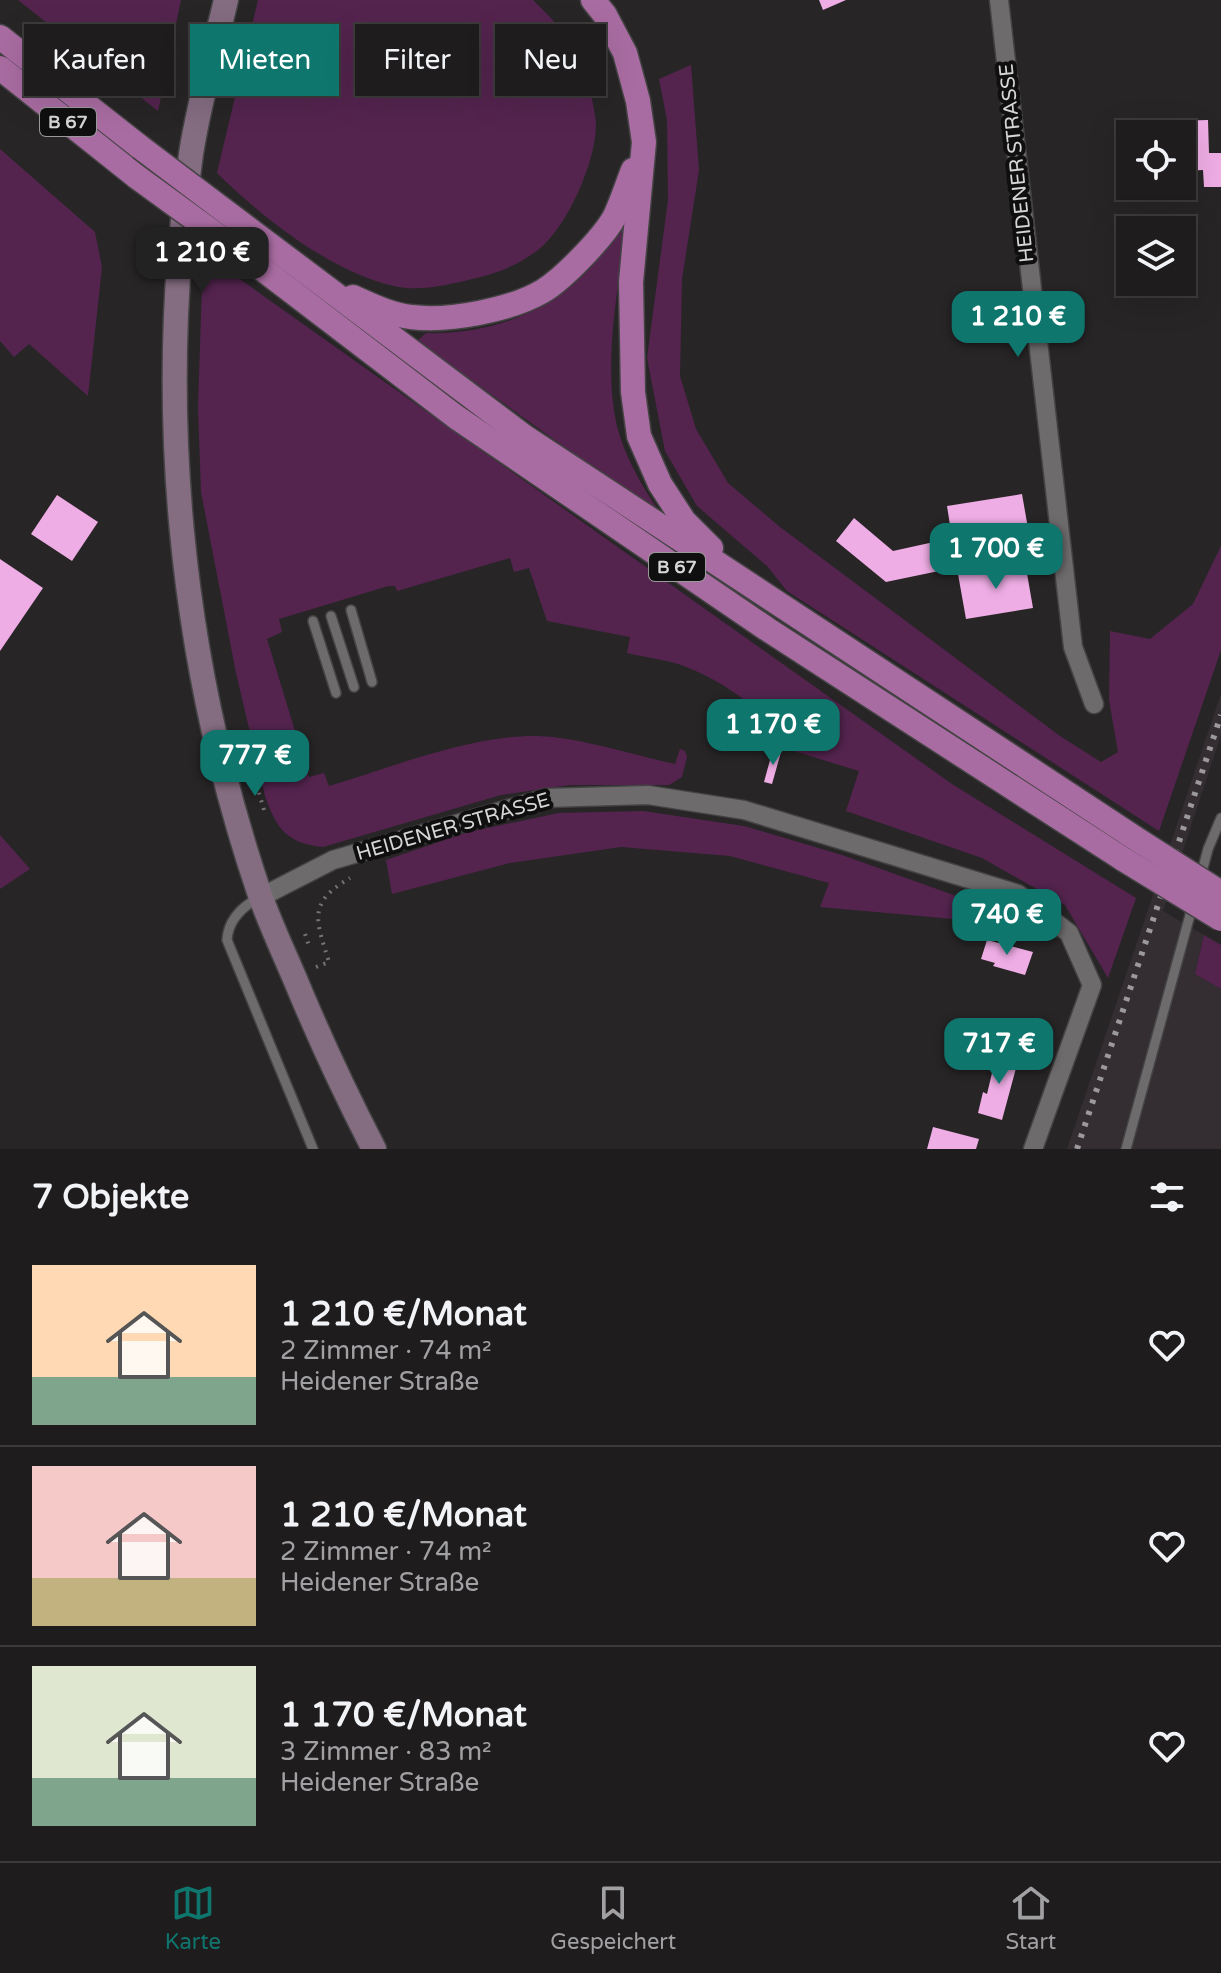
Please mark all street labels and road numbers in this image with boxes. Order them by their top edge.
street label: HEIDENER STRASSE [995,62,1039,264]
road number: B 67 [40,108,96,136]
road number: B 67 [649,553,705,581]
street label: HEIDENER STRASSE [354,788,552,866]

